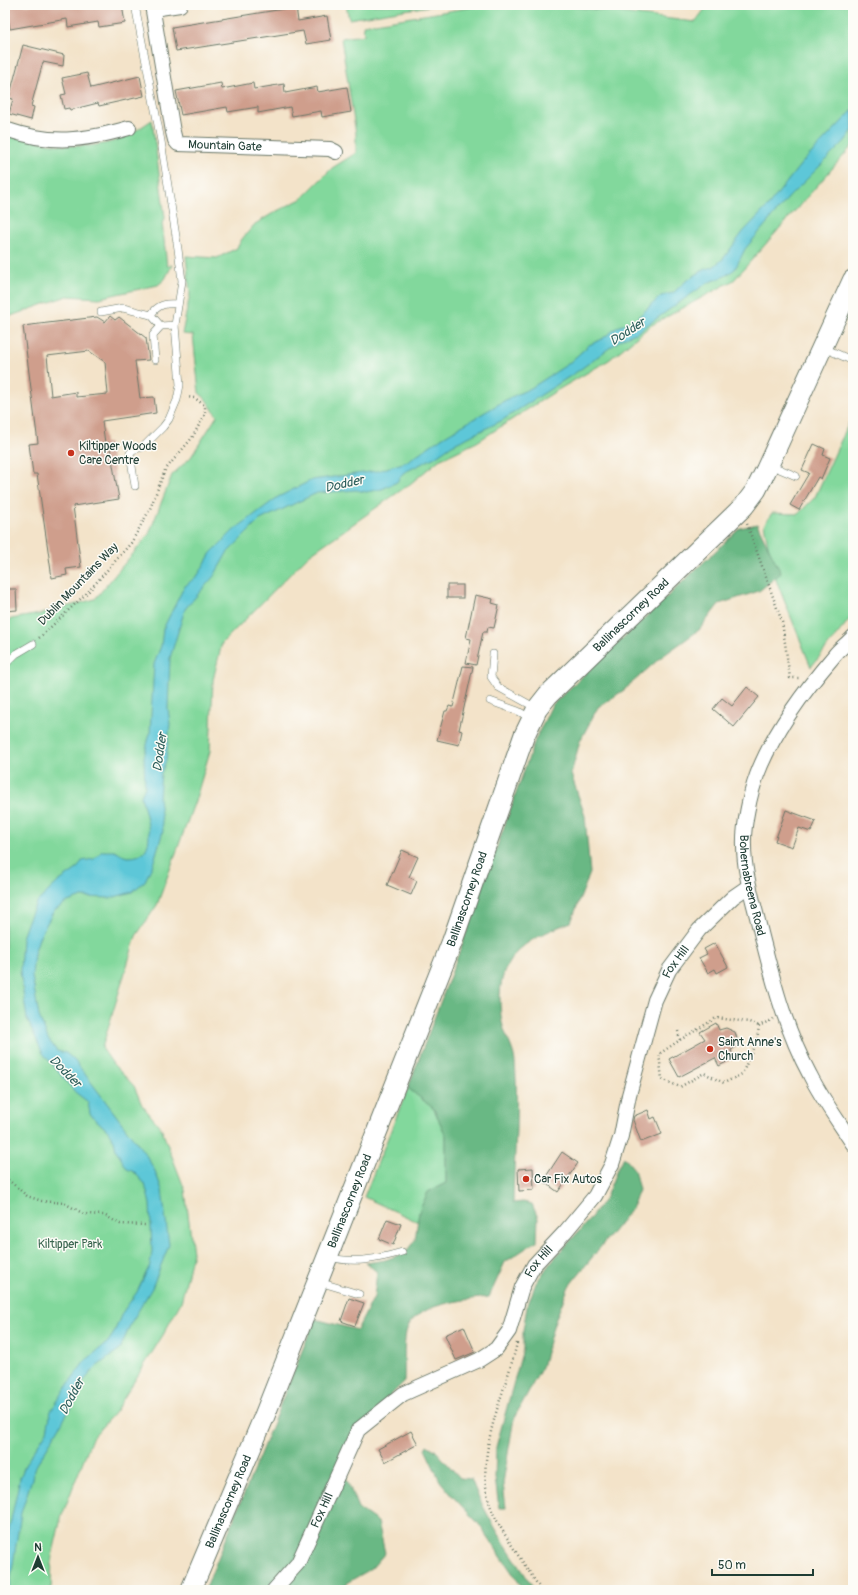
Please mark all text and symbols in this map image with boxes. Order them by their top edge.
street label: Mountain Gate [188,137,262,155]
water label: Dodder [607,313,650,349]
place label: Kiltipper Woods Care Centre [79,439,157,468]
marker: Kiltipper Woods Care Centre [66,448,76,458]
water label: Dodder [323,471,367,496]
street label: Dublin Mountains Way [35,540,122,629]
street label: Ballinascorney Road [590,575,673,655]
water label: Dodder [149,729,171,773]
street label: Bohernabreena Road [736,834,768,938]
street label: Ballinascorney Road [444,849,491,949]
street label: Fox Hill [659,942,693,981]
place label: Saint Anne's Church [718,1035,782,1064]
marker: Saint Anne's Church [705,1044,715,1054]
water label: Dodder [46,1052,86,1093]
street label: Ballinascorney Road [325,1152,375,1251]
place label: Car Fix Autos [534,1172,602,1187]
marker: Car Fix Autos [521,1174,531,1184]
park label: Kiltipper Park [38,1237,102,1252]
street label: Fox Hill [522,1242,557,1280]
water label: Dodder [56,1373,89,1417]
street label: Ballinascorney Road [202,1453,255,1551]
street label: Fox Hill [308,1490,337,1530]
north arrow [18,1537,58,1577]
text: N [34,1541,42,1554]
scale bar [712,1551,813,1577]
text: 50 m [718,1558,746,1573]

